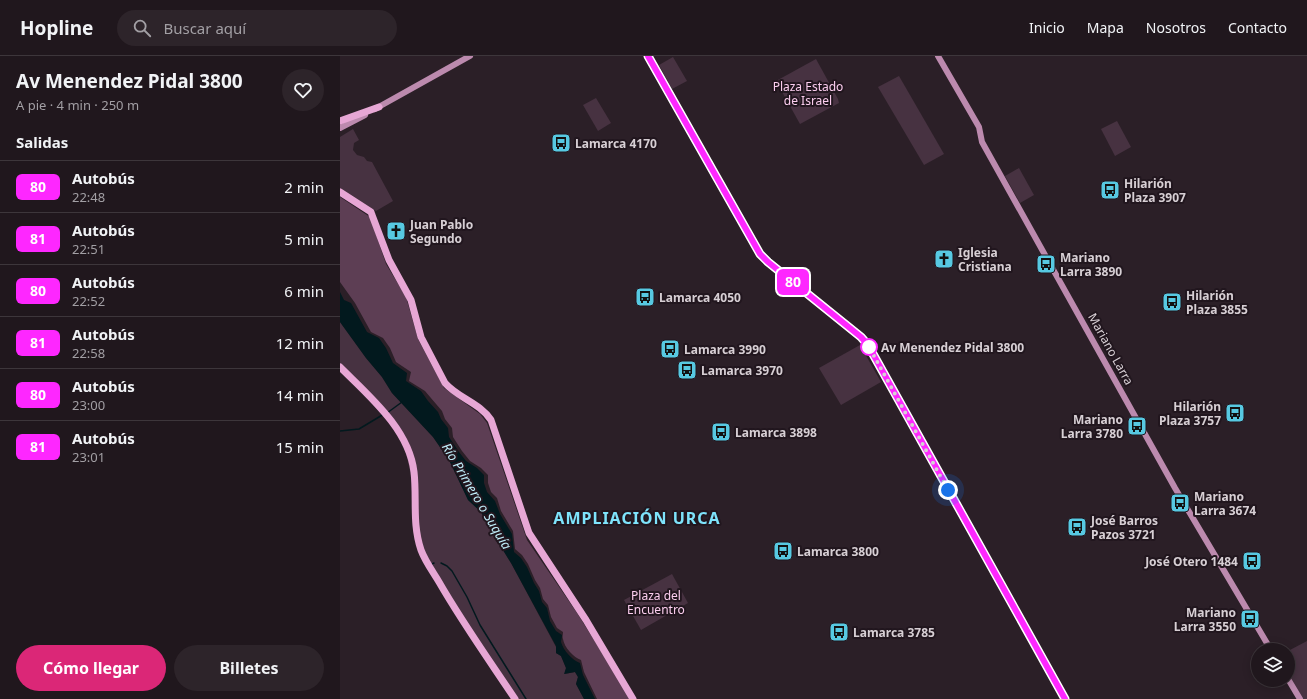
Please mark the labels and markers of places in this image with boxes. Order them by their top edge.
bus stop icon: Lamarca 4170 [550,132,572,154]
place label: Lamarca 4170 [575,135,657,152]
place label: Hilarión Plaza 3907 [1124,175,1186,206]
bus stop icon: Hilarión Plaza 3907 [1099,179,1121,201]
place label: Juan Pablo Segundo [409,216,473,247]
church icon: Juan Pablo Segundo [385,220,407,242]
place label: Iglesia Cristiana [958,244,1012,275]
church icon: Iglesia Cristiana [933,248,955,270]
place label: Mariano Larra 3890 [1060,249,1122,280]
bus stop icon: Mariano Larra 3890 [1035,253,1057,275]
bus stop icon: Lamarca 4050 [634,286,656,308]
place label: Hilarión Plaza 3855 [1186,287,1248,318]
place label: Lamarca 4050 [659,289,741,306]
bus stop icon: Hilarión Plaza 3855 [1161,291,1183,313]
bus stop icon: Lamarca 3990 [659,338,681,360]
marker: Av Menendez Pidal 3800 [860,338,878,356]
place label: Av Menendez Pidal 3800 [881,339,1024,356]
place label: Lamarca 3990 [684,341,766,358]
bus stop icon: Lamarca 3970 [676,359,698,381]
place label: Lamarca 3970 [701,362,783,379]
place label: Hilarión Plaza 3757 [1159,398,1221,429]
bus stop icon: Hilarión Plaza 3757 [1224,402,1246,424]
place label: Mariano Larra 3780 [1061,411,1123,442]
bus stop icon: Mariano Larra 3780 [1126,415,1148,437]
bus stop icon: Lamarca 3898 [710,421,732,443]
place label: Lamarca 3898 [735,424,817,441]
place label: Mariano Larra 3674 [1194,488,1256,519]
bus stop icon: Mariano Larra 3674 [1169,492,1191,514]
place label: José Barros Pazos 3721 [1090,512,1158,543]
bus stop icon: José Barros Pazos 3721 [1066,516,1088,538]
bus stop icon: Lamarca 3800 [772,540,794,562]
place label: Lamarca 3800 [797,543,879,560]
bus stop icon: José Otero 1484 [1241,550,1263,572]
place label: José Otero 1484 [1144,553,1238,570]
place label: Mariano Larra 3550 [1174,604,1236,635]
bus stop icon: Mariano Larra 3550 [1239,608,1261,630]
bus stop icon: Lamarca 3785 [828,621,850,643]
place label: Lamarca 3785 [853,624,935,641]

